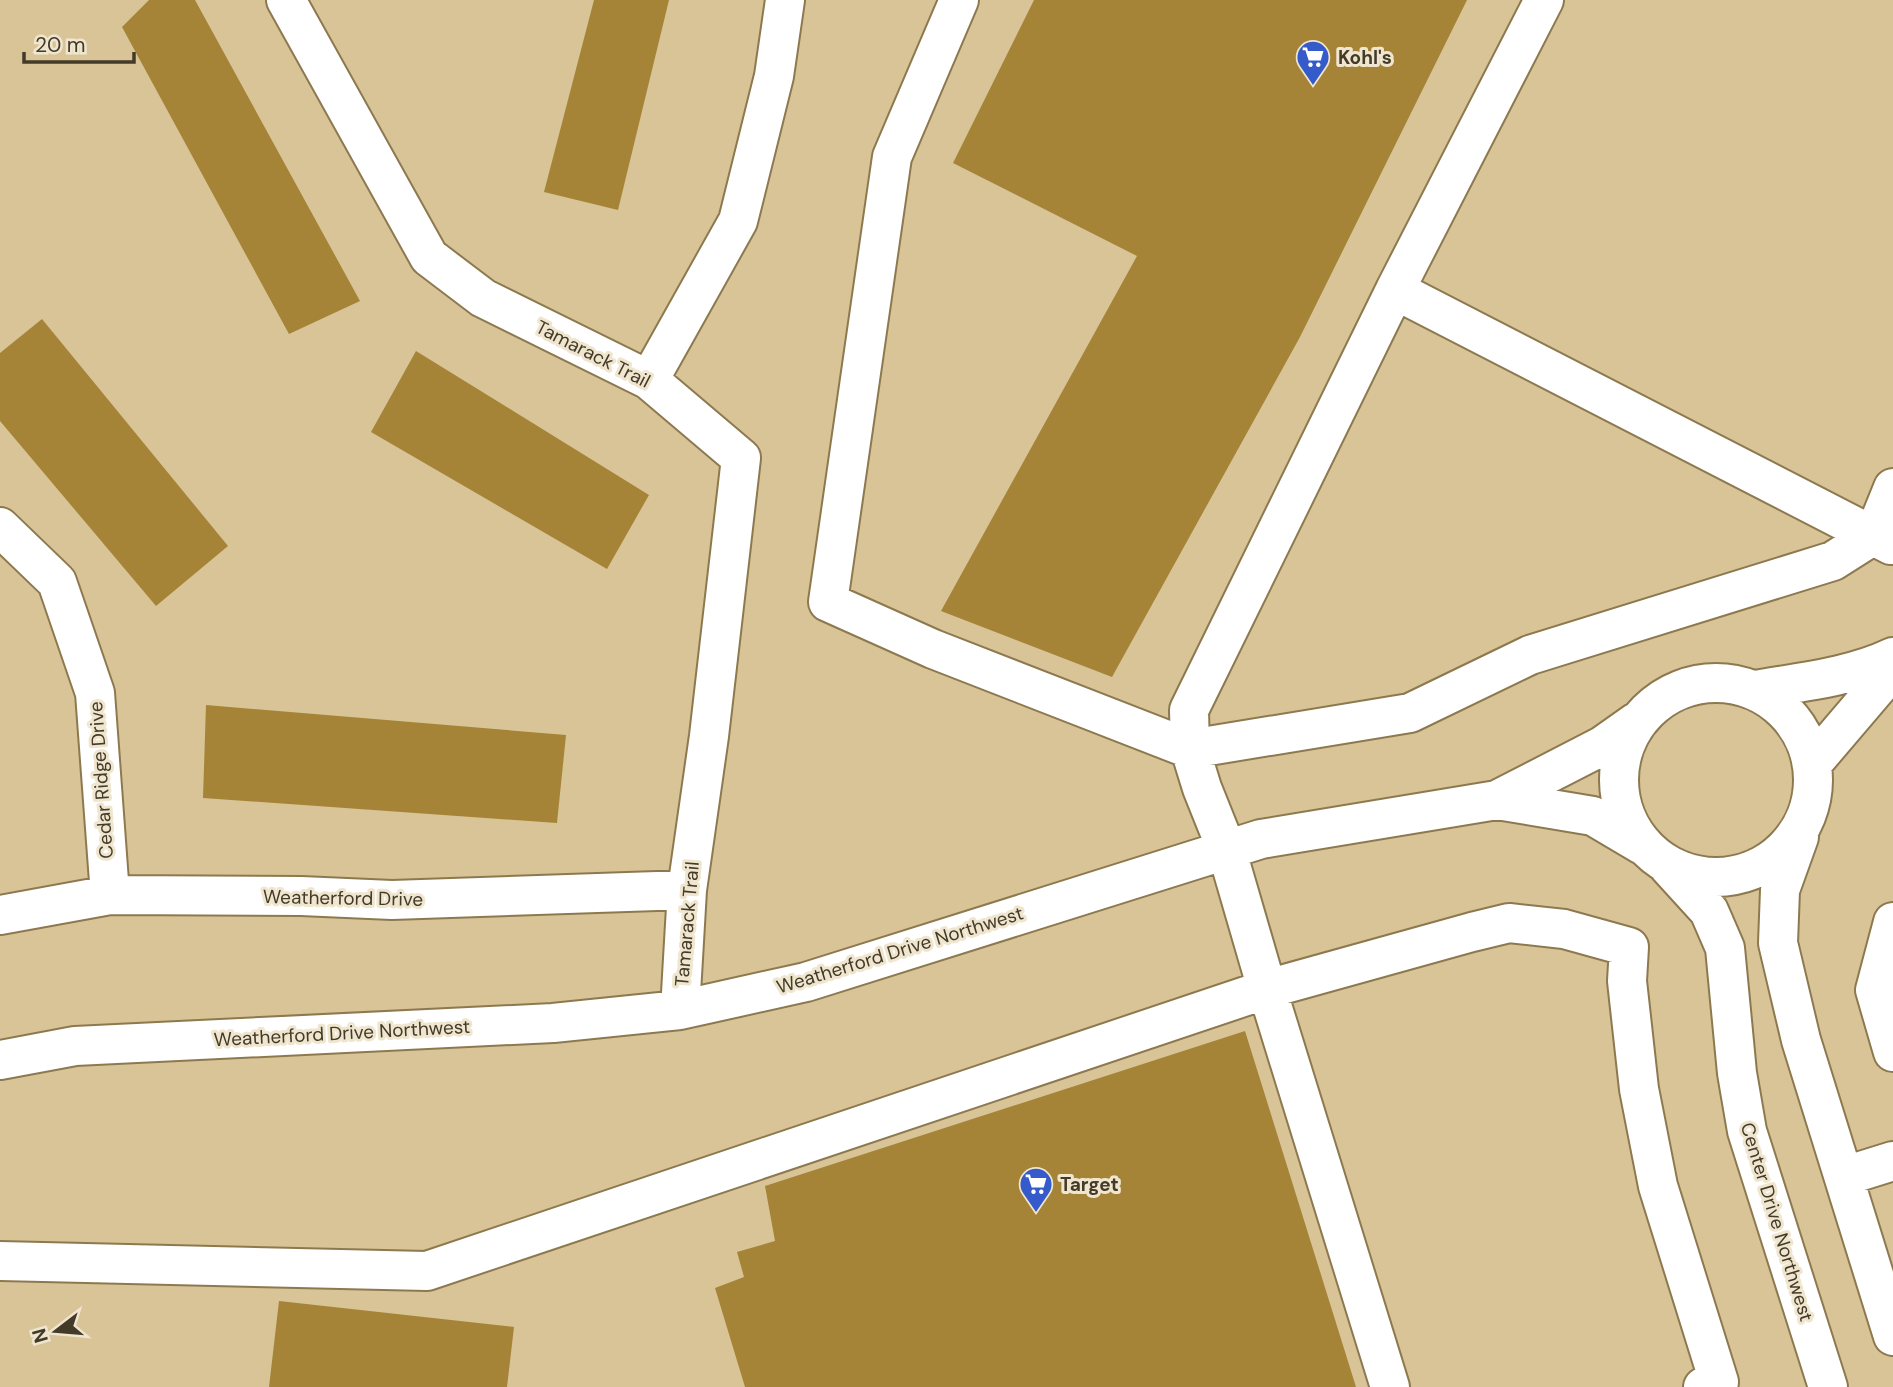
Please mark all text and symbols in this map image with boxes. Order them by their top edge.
scale bar [24,21,135,65]
text: 20 m [35,31,86,59]
supermarket icon: Kohl's [1294,38,1332,87]
place label: Kohl's [1338,45,1392,70]
street label: Tamarack Trail [531,314,655,394]
street label: Cedar Ridge Drive [83,701,119,859]
street label: Tamarack Trail [669,860,705,988]
street label: Weatherford Drive [263,884,423,912]
street label: Weatherford Drive Northwest [774,901,1026,999]
street label: Weatherford Drive Northwest [213,1014,471,1052]
street label: Center Drive Northwest [1735,1119,1819,1325]
supermarket icon: Target [1017,1165,1055,1214]
place label: Target [1060,1172,1119,1197]
north arrow [21,1296,91,1366]
text: N [26,1325,54,1346]

